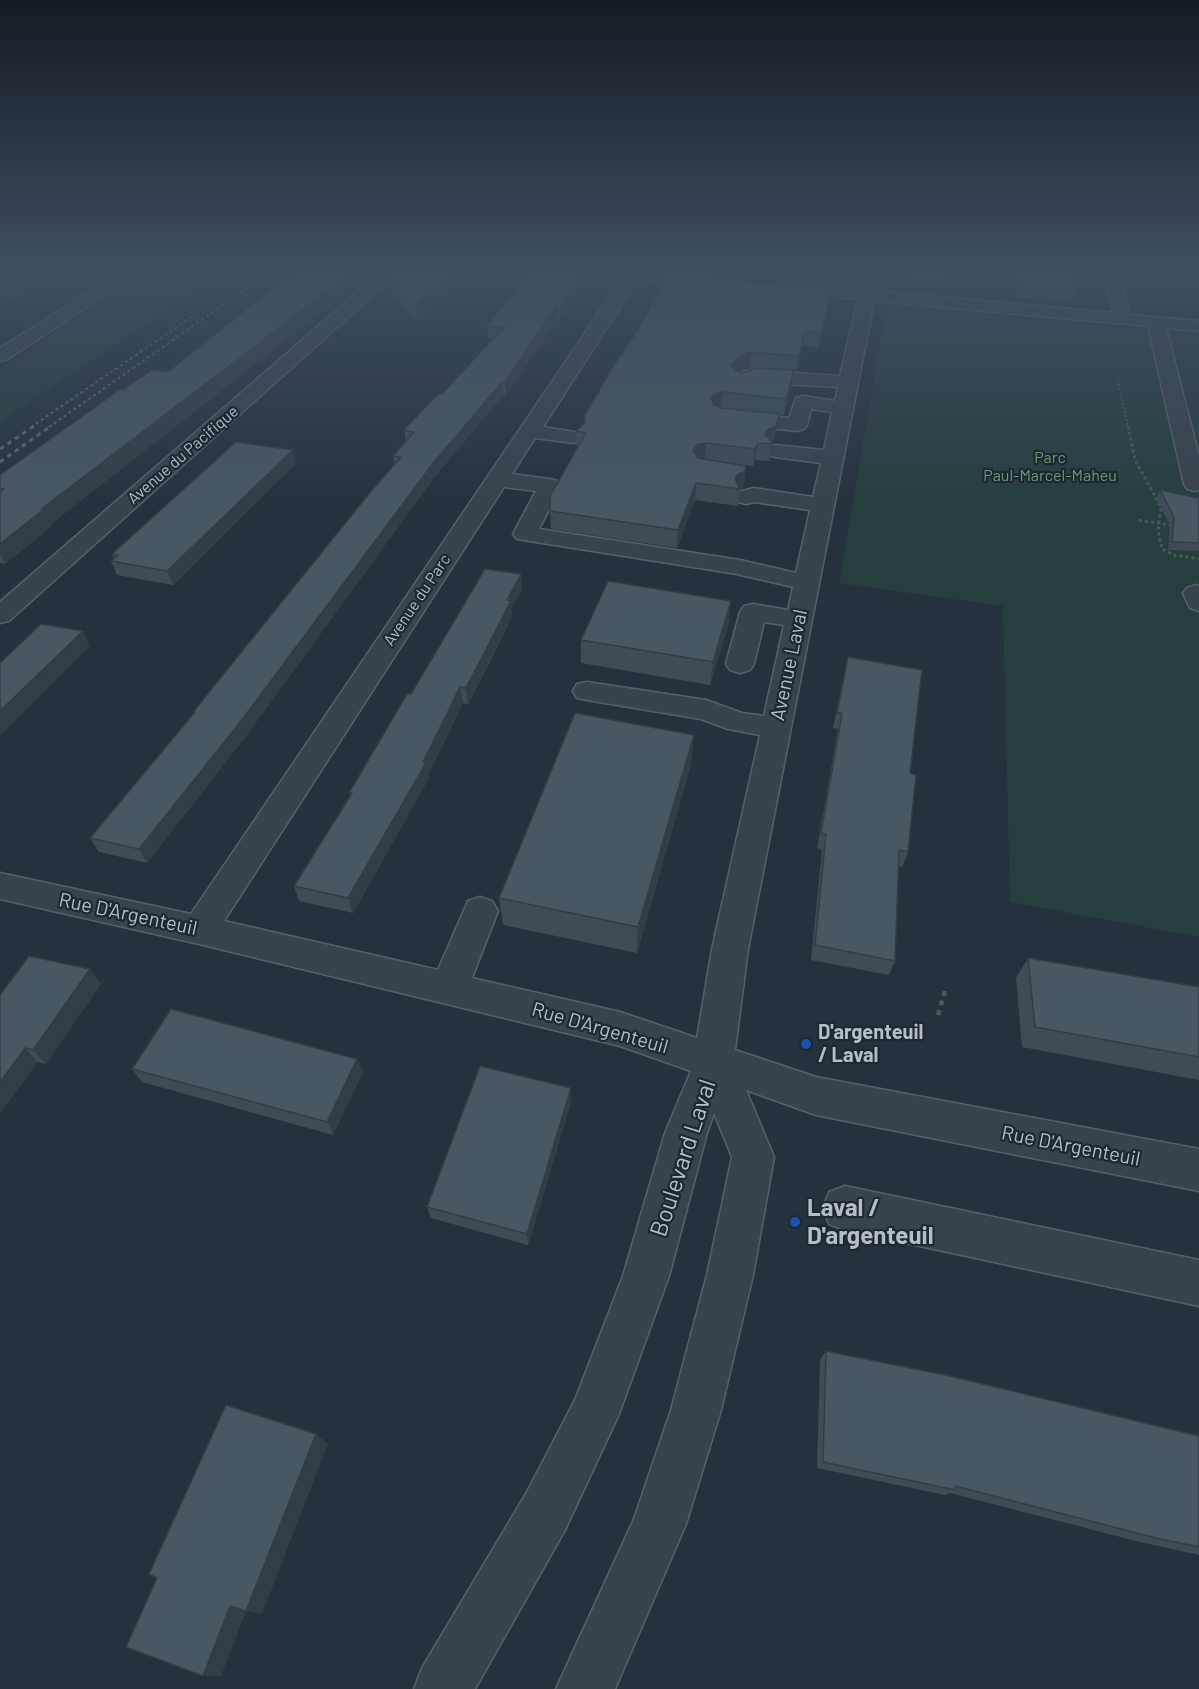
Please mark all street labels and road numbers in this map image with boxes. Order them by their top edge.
street label: Avenue du Pacifique [124,402,242,508]
street label: Avenue du Parc [379,551,455,649]
street label: Avenue Laval [766,607,812,723]
street label: Rue D'Argenteuil [57,888,199,940]
street label: Rue D'Argenteuil [529,997,671,1059]
street label: Boulevard Laval [644,1076,722,1240]
street label: Rue D'Argenteuil [1000,1121,1142,1171]

